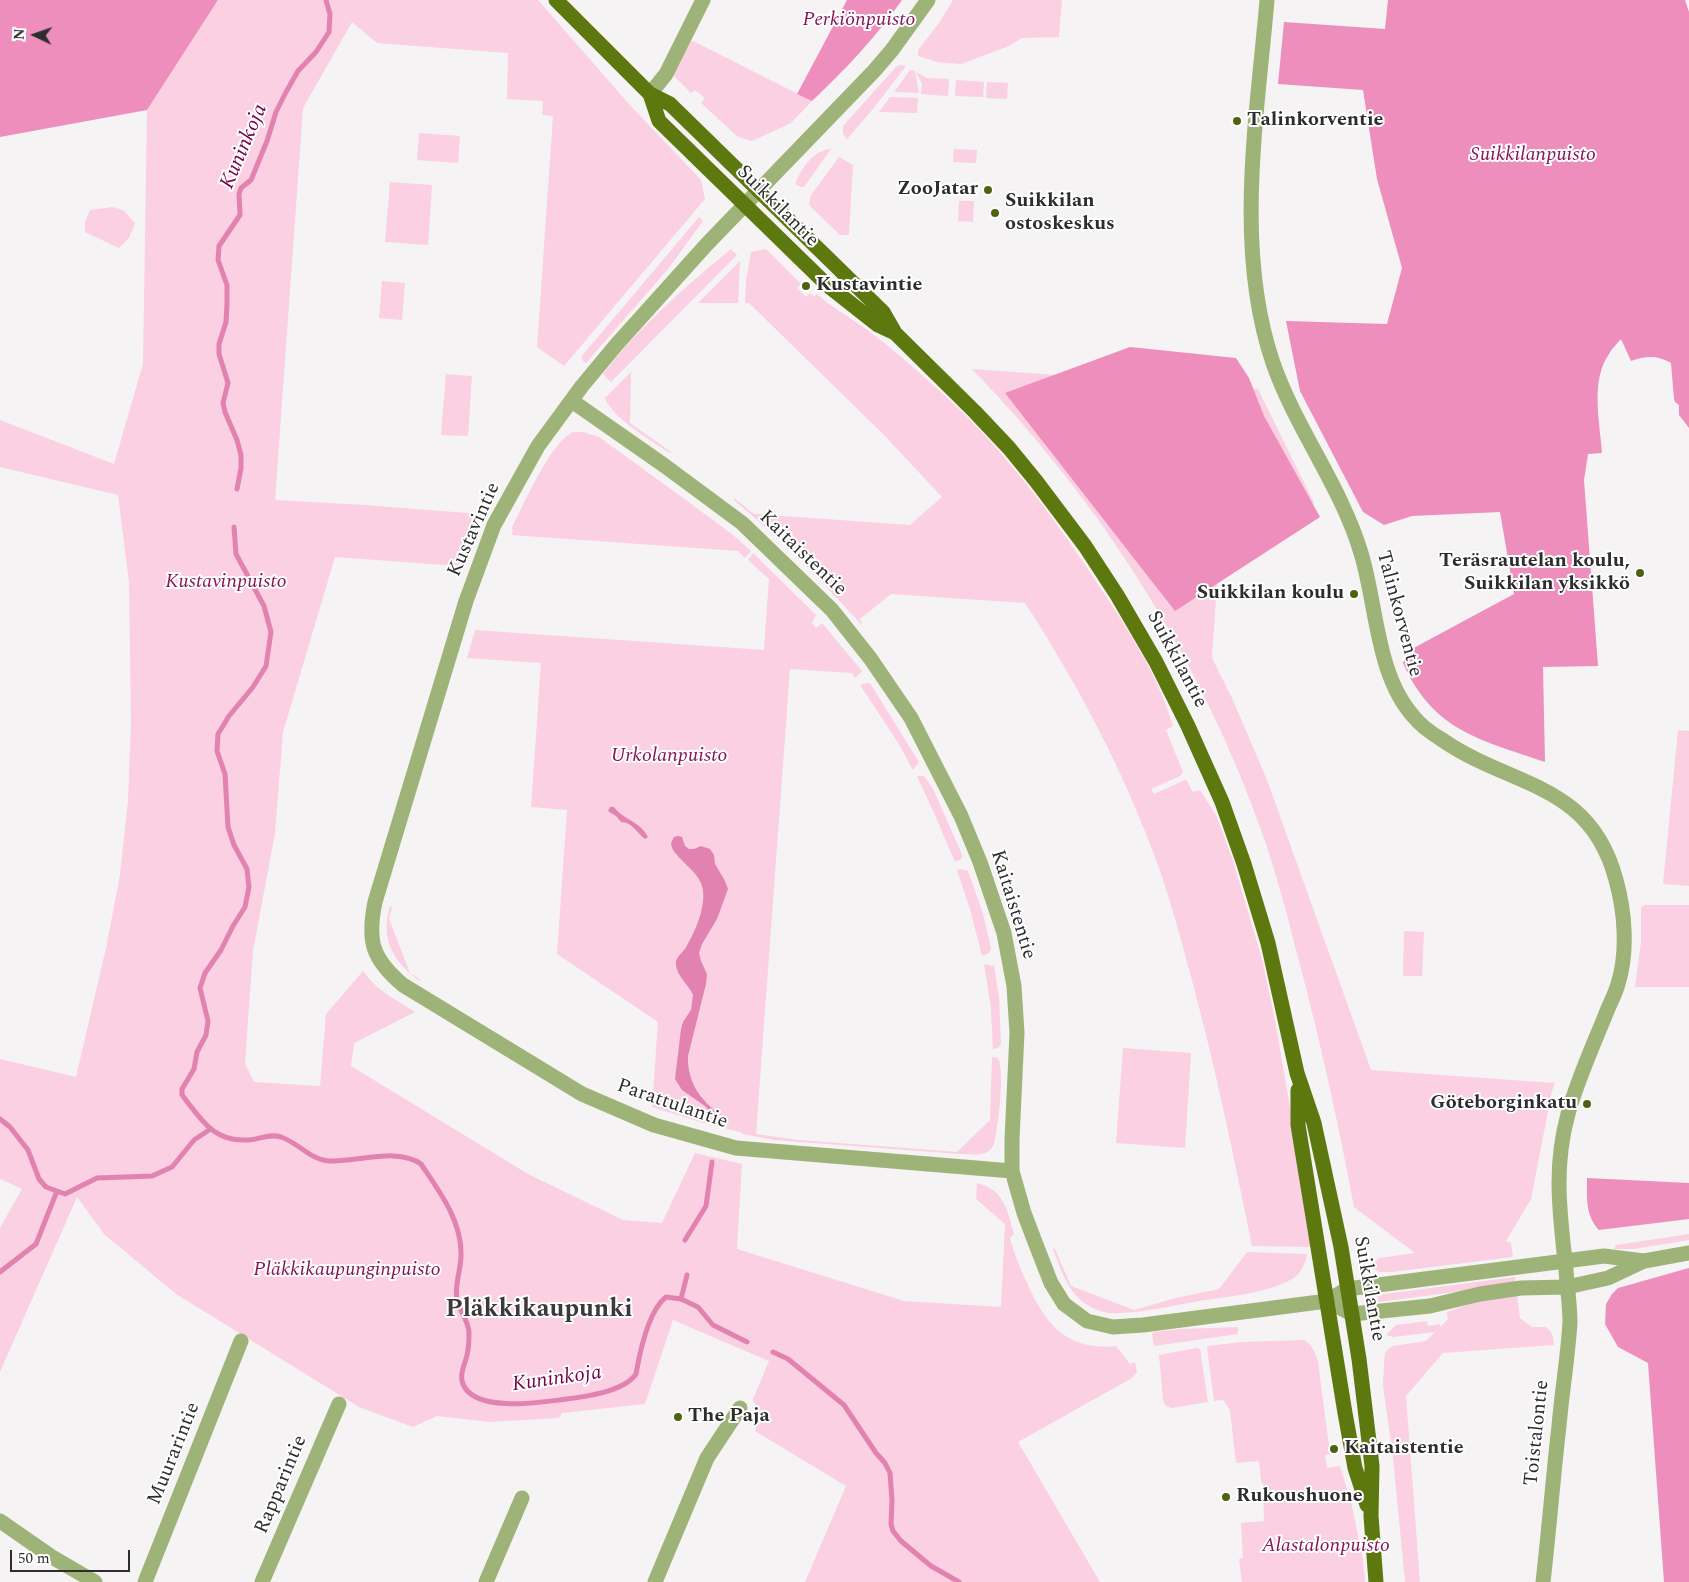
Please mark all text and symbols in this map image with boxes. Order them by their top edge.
park label: Perkiönpuisto [803,9,915,33]
north arrow [10,10,60,60]
text: N [9,28,30,40]
water label: Kuninkoja [216,101,274,193]
place label: Talinkorventie [1247,109,1383,133]
marker: Talinkorventie [1231,115,1243,127]
park label: Suikkilanpuisto [1470,144,1596,168]
street label: Suikkilantie [731,161,823,253]
place label: ZooJatar [897,178,978,202]
marker: ZooJatar [982,184,994,196]
place label: Suikkilan ostoskeskus [1005,190,1115,237]
marker: Suikkilan ostoskeskus [989,207,1001,219]
place label: Kustavintie [816,274,922,298]
marker: Kustavintie [800,280,812,292]
street label: Kustavintie [444,479,506,581]
street label: Kaitaistentie [753,506,851,602]
street label: Talinkorventie [1370,548,1426,680]
place label: Teräsrautelan koulu, Suikkilan yksikkö [1439,550,1630,597]
marker: Teräsrautelan koulu, Suikkilan yksikkö [1634,567,1646,579]
park label: Kustavinpuisto [165,571,287,595]
place label: Suikkilan koulu [1197,582,1344,606]
marker: Suikkilan koulu [1348,588,1360,600]
street label: Suikkilantie [1140,607,1212,713]
park label: Urkolanpuisto [610,745,728,769]
street label: Kaitaistentie [984,847,1040,963]
street label: Parattulantie [613,1075,731,1135]
place label: Göteborginkatu [1430,1092,1577,1116]
marker: Göteborginkatu [1581,1098,1593,1110]
street label: Suikkilantie [1347,1235,1389,1343]
park label: Pläkkikaupunginpuisto [253,1259,441,1283]
district label: Pläkkikaupunki [446,1296,632,1326]
water label: Kuninkoja [511,1361,603,1399]
street label: Toistalontie [1521,1379,1555,1487]
street label: Muurarintie [144,1399,206,1509]
place label: The Paja [688,1405,770,1429]
marker: The Paja [672,1411,684,1423]
street label: Rapparintie [251,1432,313,1538]
place label: Kaitaistentie [1344,1437,1464,1461]
marker: Kaitaistentie [1328,1443,1340,1455]
place label: Rukoushuone [1236,1485,1363,1509]
marker: Rukoushuone [1220,1491,1232,1503]
park label: Alastalonpuisto [1262,1535,1390,1559]
scale bar [12,1540,132,1572]
text: 50 m [18,1547,50,1570]

